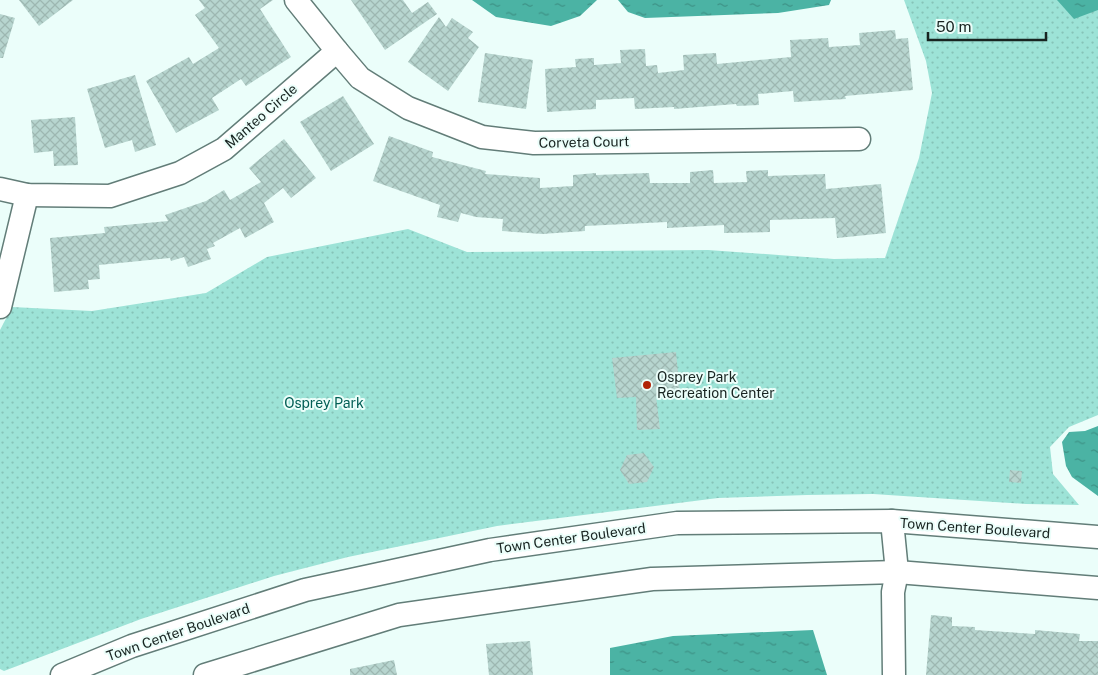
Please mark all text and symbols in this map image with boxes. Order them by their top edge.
scale bar [928,10,1046,42]
text: 50 m [936,18,971,35]
street label: Manteo Circle [222,80,300,152]
street label: Corveta Court [539,133,629,151]
place label: Osprey Park Recreation Center [657,369,775,401]
marker: Osprey Park Recreation Center [641,379,653,391]
park label: Osprey Park [284,395,364,411]
street label: Town Center Boulevard [899,515,1051,541]
street label: Town Center Boulevard [495,520,647,556]
street label: Town Center Boulevard [104,600,252,664]

